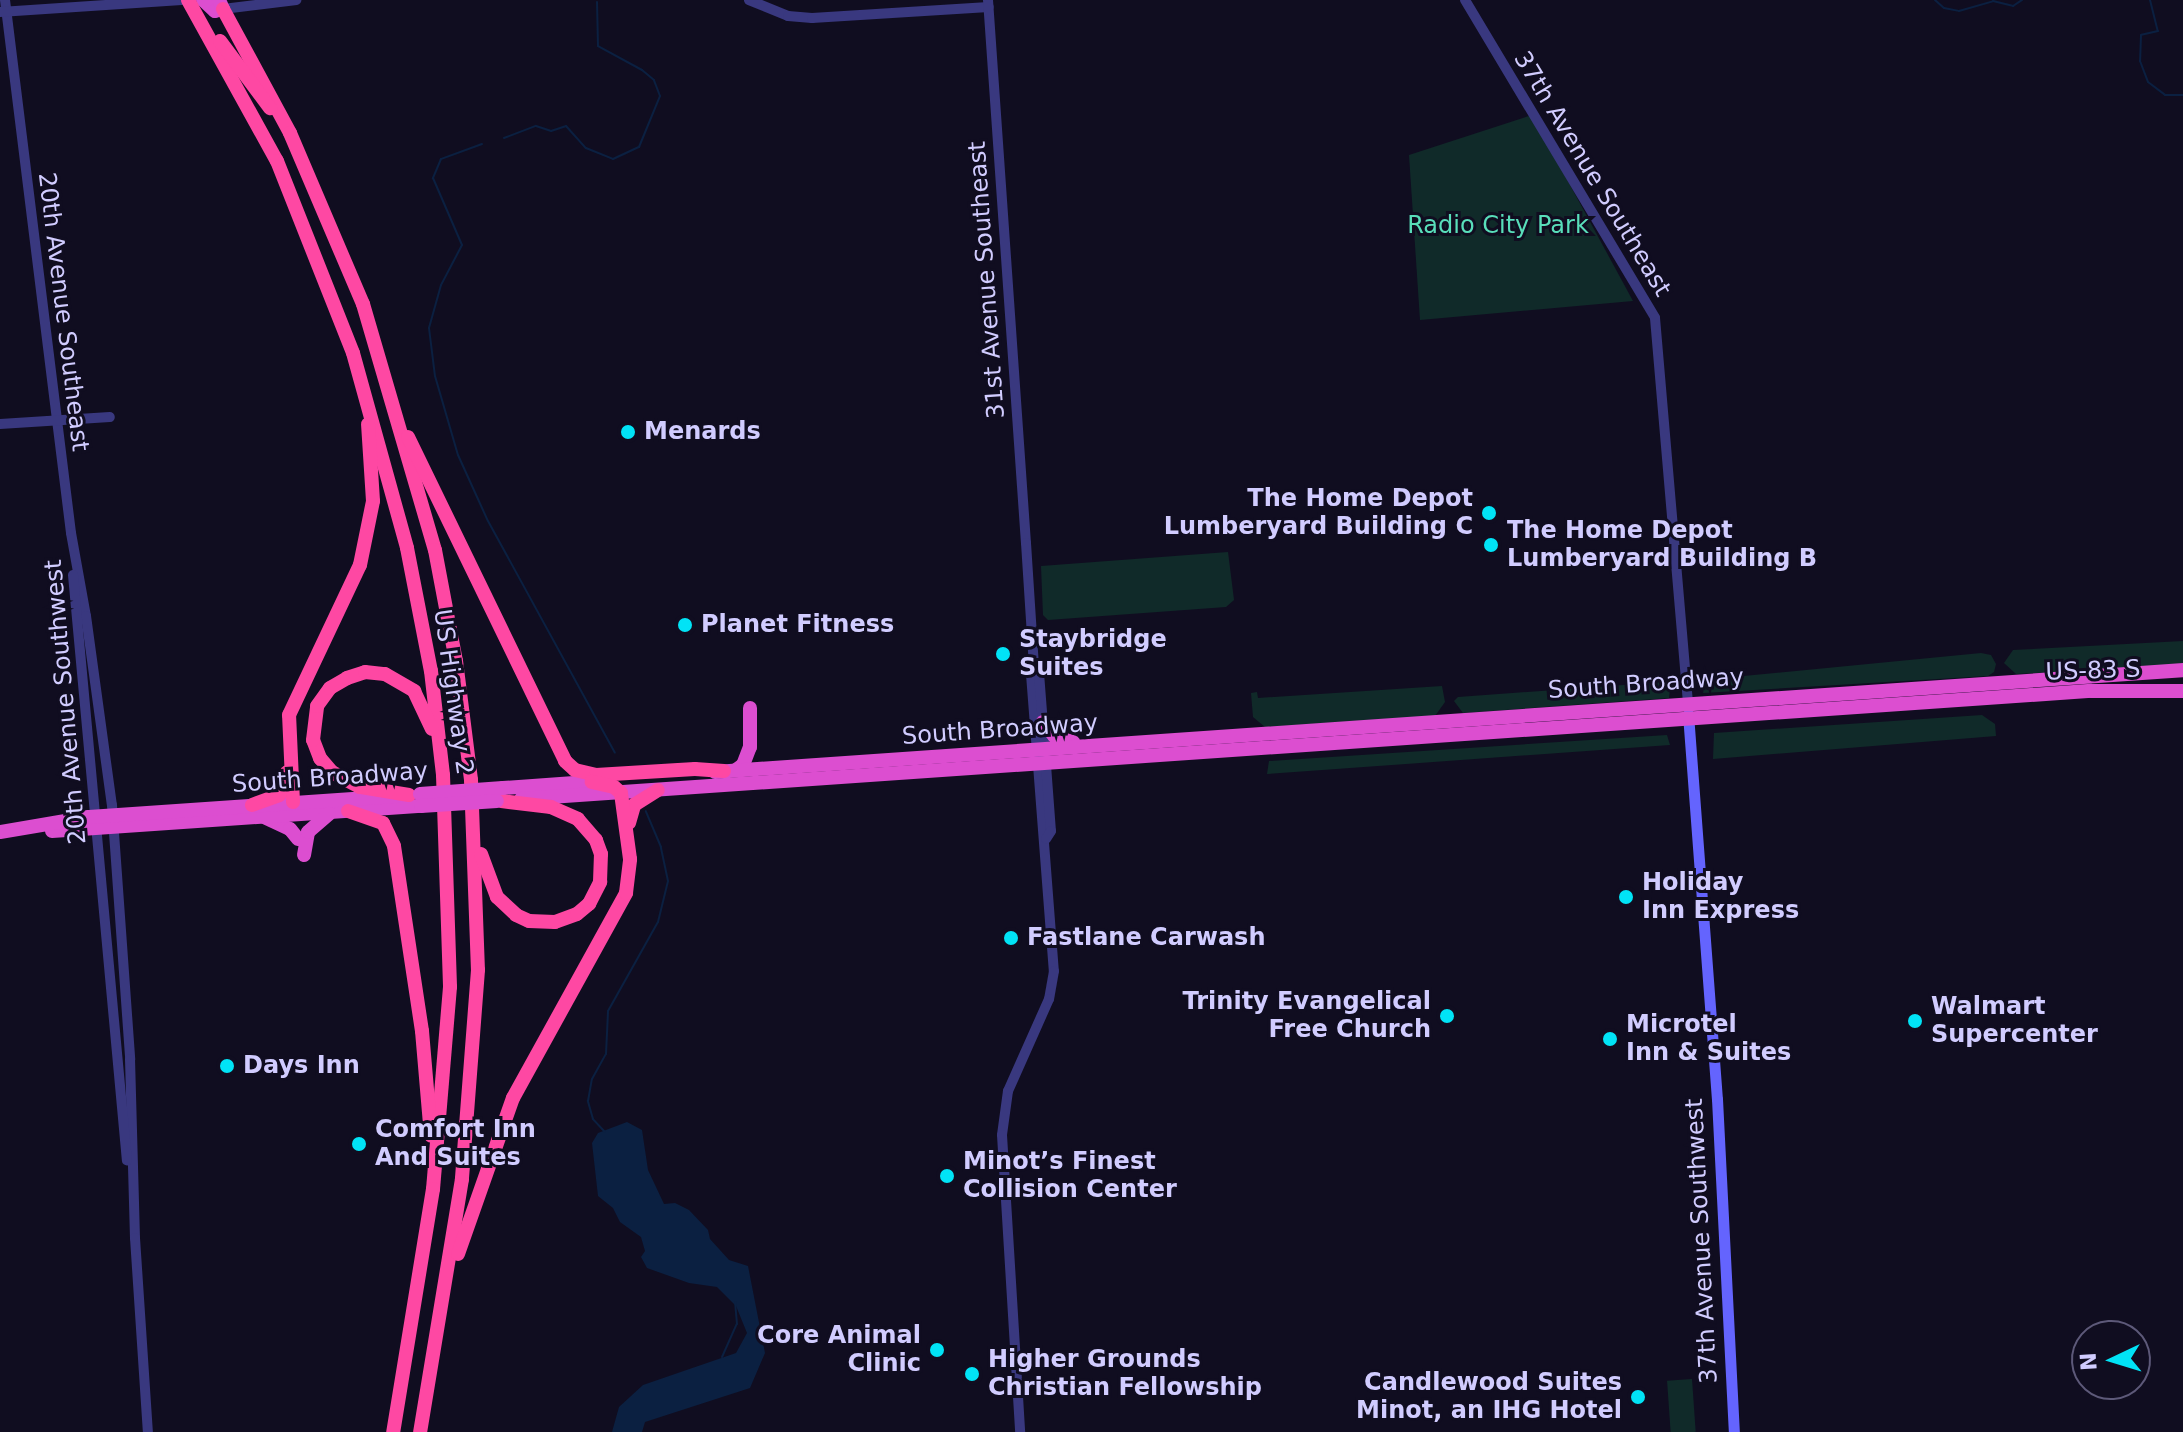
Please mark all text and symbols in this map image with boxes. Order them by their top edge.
street label: 37th Avenue Southeast [1507,46,1677,302]
street label: 31st Avenue Southeast [963,140,1011,420]
street label: 20th Avenue Southeast [32,171,94,453]
park label: Radio City Park [1407,212,1589,240]
place label: Menards [644,418,761,446]
marker: Menards [619,423,637,441]
place label: The Home Depot Lumberyard Building C [1164,485,1473,541]
marker: The Home Depot Lumberyard Building C [1480,504,1498,522]
place label: The Home Depot Lumberyard Building B [1507,517,1817,573]
marker: The Home Depot Lumberyard Building B [1482,536,1500,554]
street label: 20th Avenue Southwest [39,558,93,846]
street label: US Highway 2 [427,607,479,777]
place label: Planet Fitness [701,611,894,639]
marker: Planet Fitness [676,616,694,634]
place label: Staybridge Suites [1019,626,1167,682]
marker: Staybridge Suites [994,645,1012,663]
street label: US-83 S [2045,655,2141,687]
street label: South Broadway [1547,663,1745,705]
street label: South Broadway [901,709,1099,751]
street label: South Broadway [231,757,429,799]
place label: Holiday Inn Express [1642,869,1799,925]
marker: Holiday Inn Express [1617,888,1635,906]
place label: Fastlane Carwash [1027,924,1265,952]
marker: Fastlane Carwash [1002,929,1020,947]
place label: Trinity Evangelical Free Church [1183,988,1431,1044]
place label: Walmart Supercenter [1931,993,2098,1049]
marker: Trinity Evangelical Free Church [1438,1007,1456,1025]
place label: Microtel Inn & Suites [1626,1011,1791,1067]
marker: Walmart Supercenter [1906,1012,1924,1030]
marker: Microtel Inn & Suites [1601,1030,1619,1048]
place label: Days Inn [243,1052,360,1080]
marker: Days Inn [218,1057,236,1075]
street label: 37th Avenue Southwest [1680,1098,1724,1384]
place label: Comfort Inn And Suites [375,1116,536,1172]
marker: Comfort Inn And Suites [350,1135,368,1153]
place label: Minot’s Finest Collision Center [963,1148,1177,1204]
marker: Minot’s Finest Collision Center [938,1167,956,1185]
north arrow [2071,1320,2151,1400]
place label: Core Animal Clinic [757,1322,921,1378]
marker: Core Animal Clinic [928,1341,946,1359]
place label: Higher Grounds Christian Fellowship [988,1346,1262,1402]
text: N [2075,1352,2102,1372]
marker: Higher Grounds Christian Fellowship [963,1365,981,1383]
place label: Candlewood Suites Minot, an IHG Hotel [1356,1369,1622,1425]
marker: Candlewood Suites Minot, an IHG Hotel [1629,1388,1647,1406]

